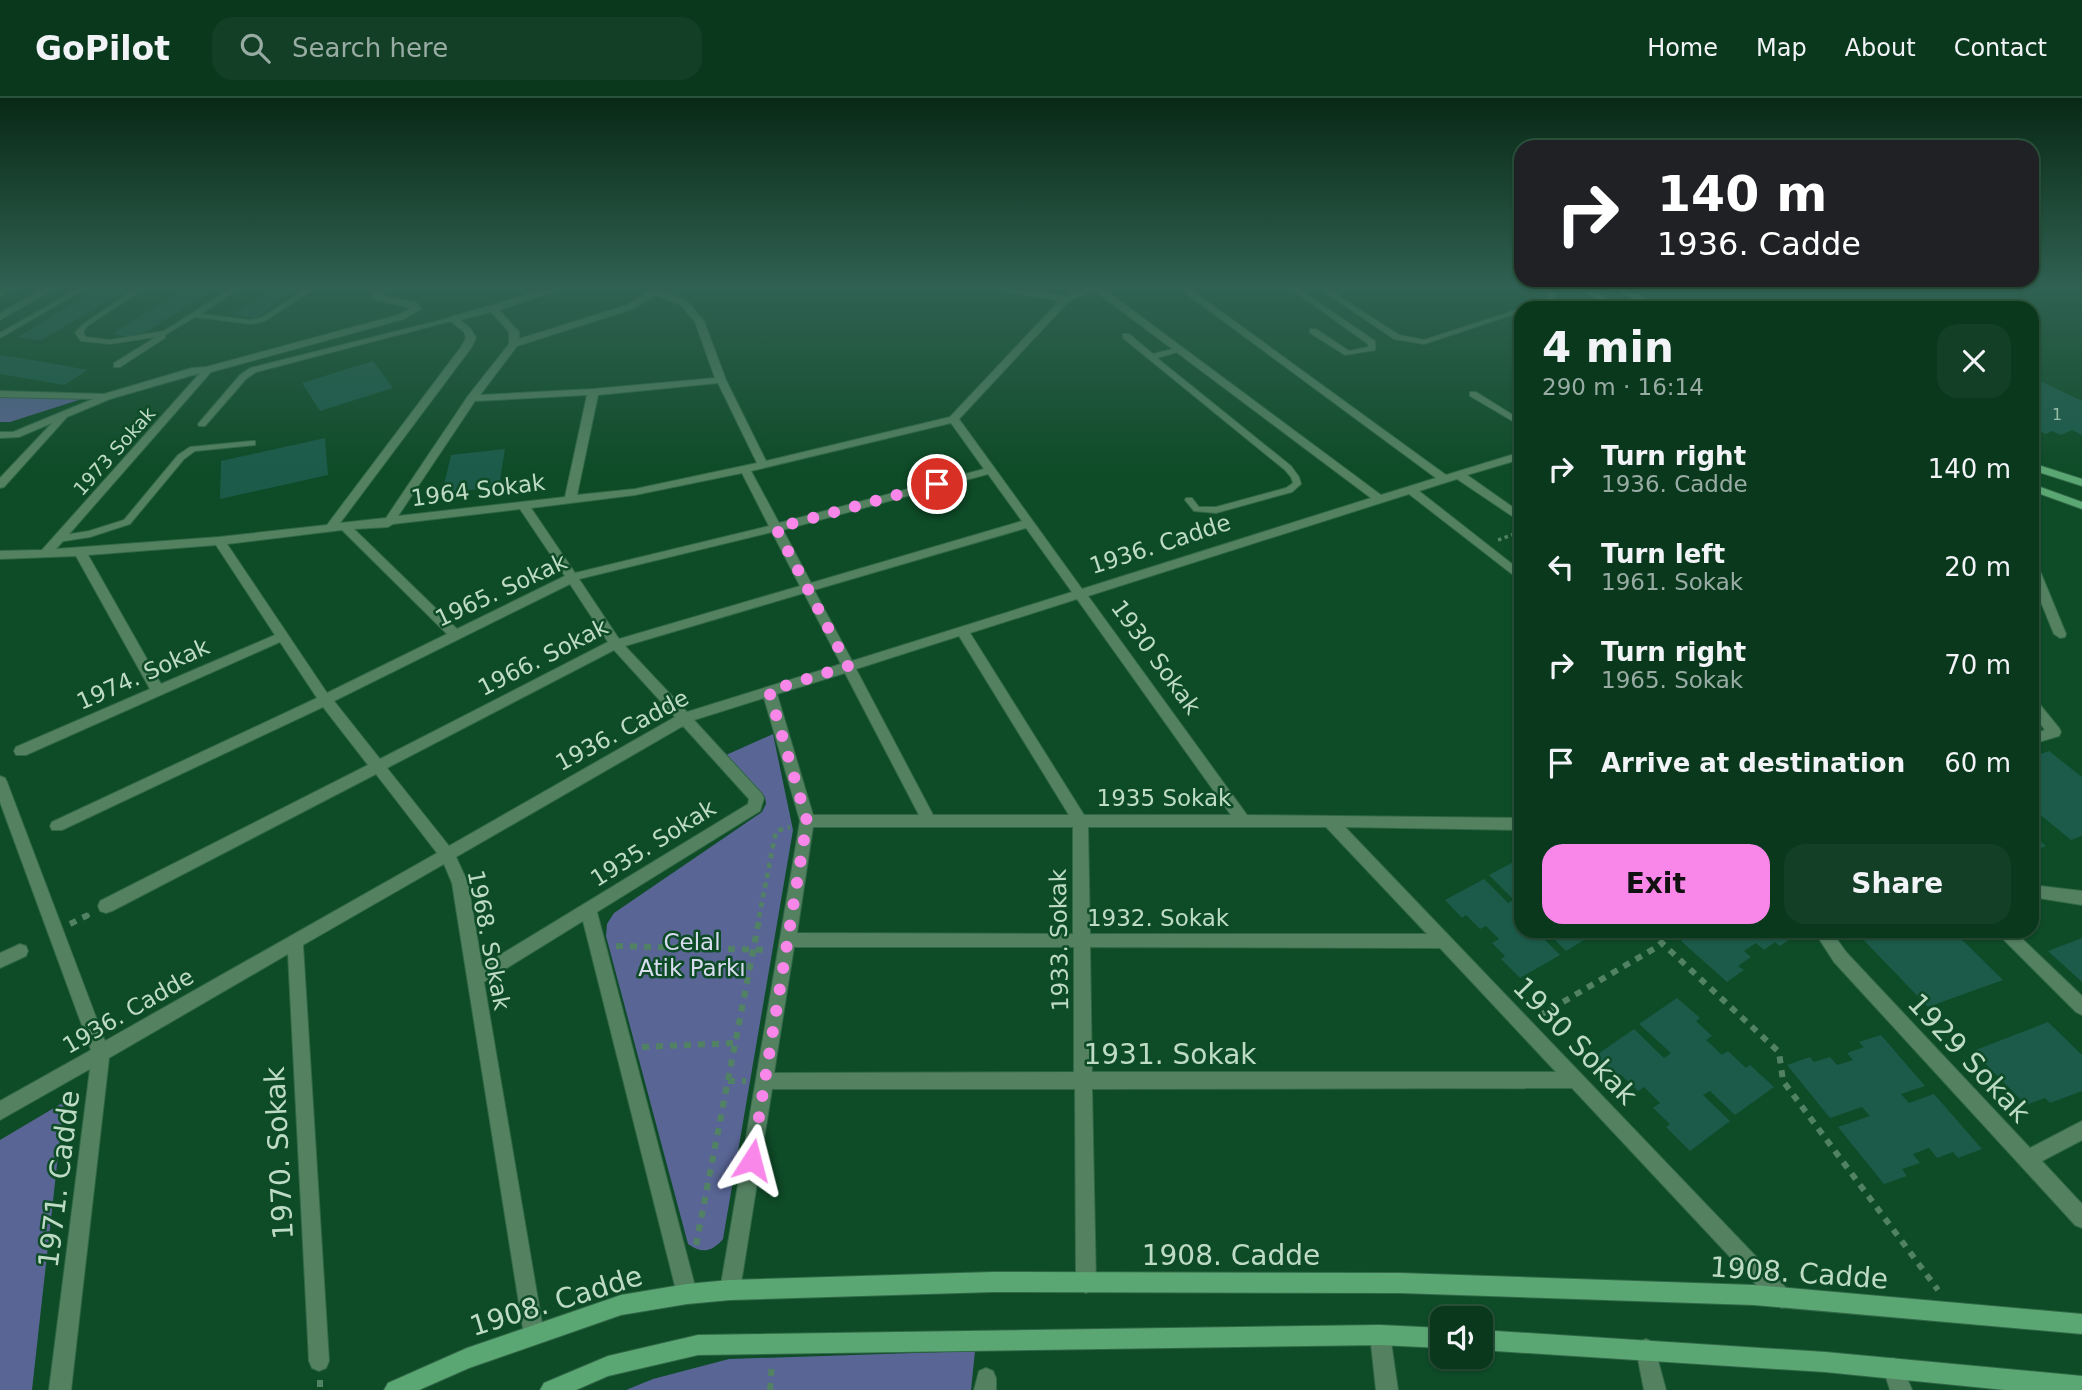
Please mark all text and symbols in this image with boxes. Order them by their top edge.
search box [212,17,702,80]
text: GoPilot [35,29,170,68]
icon: search [236,29,274,67]
text: Search here [292,33,448,63]
text: Home [1647,34,1718,62]
text: Map [1756,34,1807,62]
text: About [1845,34,1916,62]
text: Contact [1954,34,2047,62]
text: 140 m [1657,166,1827,223]
icon: right [1542,168,1633,259]
text: 1936. Cadde [1657,225,1861,263]
text: 4 min [1542,323,1674,372]
button: close [1937,324,2011,398]
text: 290 m · 16:14 [1542,374,1704,400]
street label: 1973 Sokak [69,402,159,500]
house number: 1 [2052,405,2062,424]
text: Turn right [1601,441,1746,471]
icon: right [1542,450,1580,488]
pin [907,454,967,514]
text: 140 m [1928,454,2011,484]
icon: arrive [918,465,956,503]
street label: 1964 Sokak [409,469,547,511]
text: 1936. Cadde [1601,471,1748,497]
street label: 1936. Cadde [1086,509,1234,579]
text: Turn left [1601,539,1725,569]
street label: 1965. Sokak [431,548,572,632]
icon: left [1542,548,1580,586]
text: 20 m [1944,552,2011,582]
text: 1961. Sokak [1601,569,1743,595]
street label: 1930 Sokak [1106,595,1207,720]
street label: 1966. Sokak [474,613,613,701]
street label: 1974. Sokak [73,633,214,715]
text: Turn right [1601,637,1746,667]
icon: right [1542,646,1580,684]
text: 70 m [1944,650,2011,680]
text: 1965. Sokak [1601,667,1743,693]
street label: 1936. Cadde [551,684,693,776]
icon: arrive [1542,744,1580,782]
text: Arrive at destination [1601,748,1905,778]
text: 60 m [1944,748,2011,778]
street label: 1935 Sokak [1097,785,1232,811]
street label: 1935. Sokak [586,794,721,892]
button: Exit [1542,844,1770,924]
button: Share [1784,844,2011,924]
street label: 1968. Sokak [463,868,515,1013]
street label: 1933. Sokak [1045,868,1073,1011]
street label: 1932. Sokak [1087,905,1230,931]
park label: Celal Atik Parkı [638,929,746,981]
street label: 1936. Cadde [58,963,198,1059]
street label: 1930 Sokak [1506,970,1644,1112]
street label: 1929 Sokak [1901,987,2038,1130]
street label: 1931. Sokak [1083,1038,1257,1071]
street label: 1970. Sokak [258,1065,300,1240]
street label: 1971. Cadde [32,1088,86,1270]
position arrow [715,1123,789,1197]
street label: 1908. Cadde [1142,1239,1320,1272]
street label: 1908. Cadde [1709,1250,1889,1296]
street label: 1908. Cadde [466,1259,646,1343]
map controls [1430,1306,1493,1369]
button: sound [1430,1306,1493,1369]

